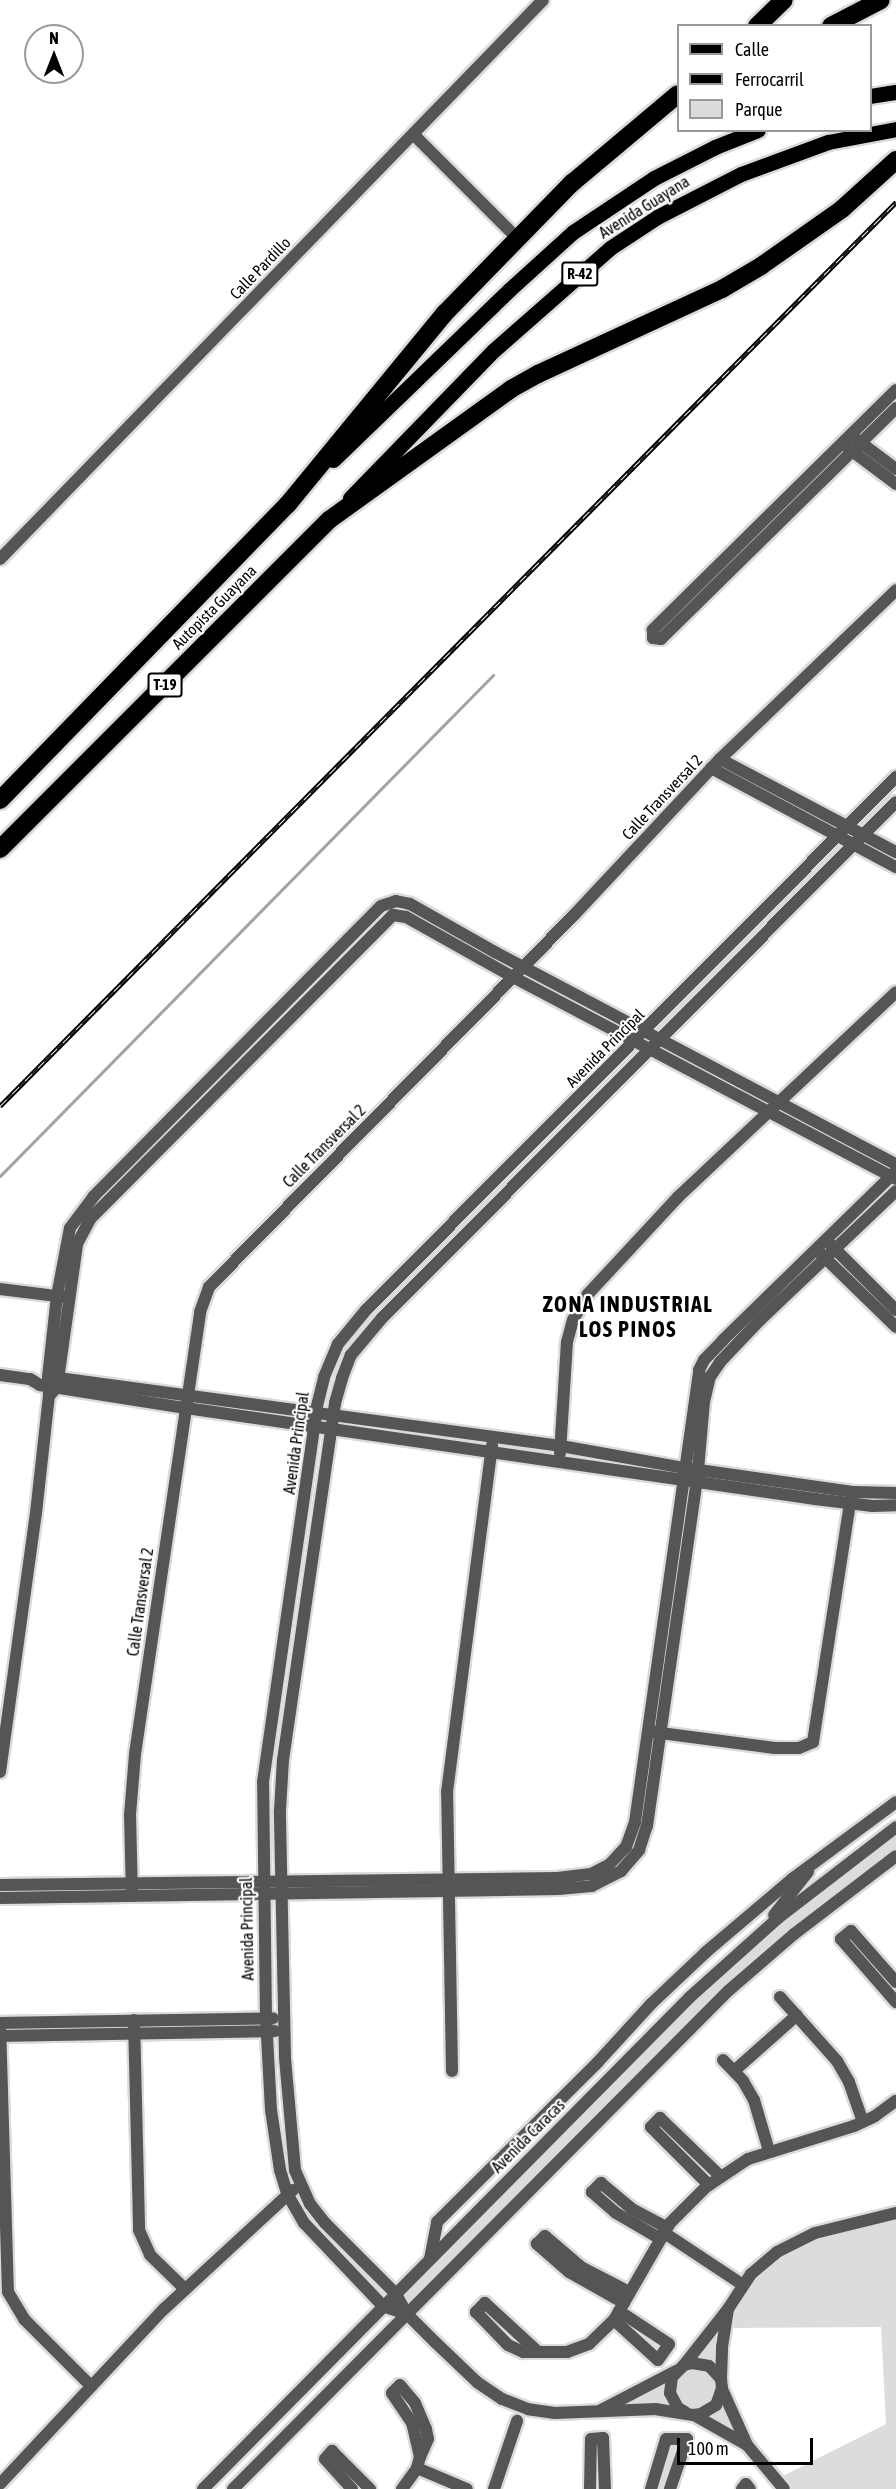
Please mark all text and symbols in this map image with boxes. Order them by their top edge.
north arrow [24,24,84,84]
legend [677,24,872,132]
text: N [49,29,59,47]
text: Calle [735,39,769,60]
text: Ferrocarril [735,69,804,90]
text: Parque [735,99,783,120]
street label: Avenida Guayana [595,172,693,242]
street label: Calle Pardillo [226,233,294,303]
road number: R-42 [560,262,600,286]
street label: Autopista Guayana [168,561,260,653]
road number: T-19 [147,673,183,697]
street label: Calle Transversal 2 [618,751,706,843]
street label: Avenida Principal [562,1005,648,1091]
street label: Calle Transversal 2 [279,1101,369,1191]
district label: ZONA INDUSTRIAL LOS PINOS [543,1291,713,1342]
street label: Avenida Principal [279,1391,313,1495]
street label: Calle Transversal 2 [123,1547,157,1657]
street label: Avenida Principal [237,1877,257,1981]
street label: Avenida Caracas [487,2095,569,2177]
scale bar [680,2426,816,2464]
text: 100 m [688,2438,729,2459]

